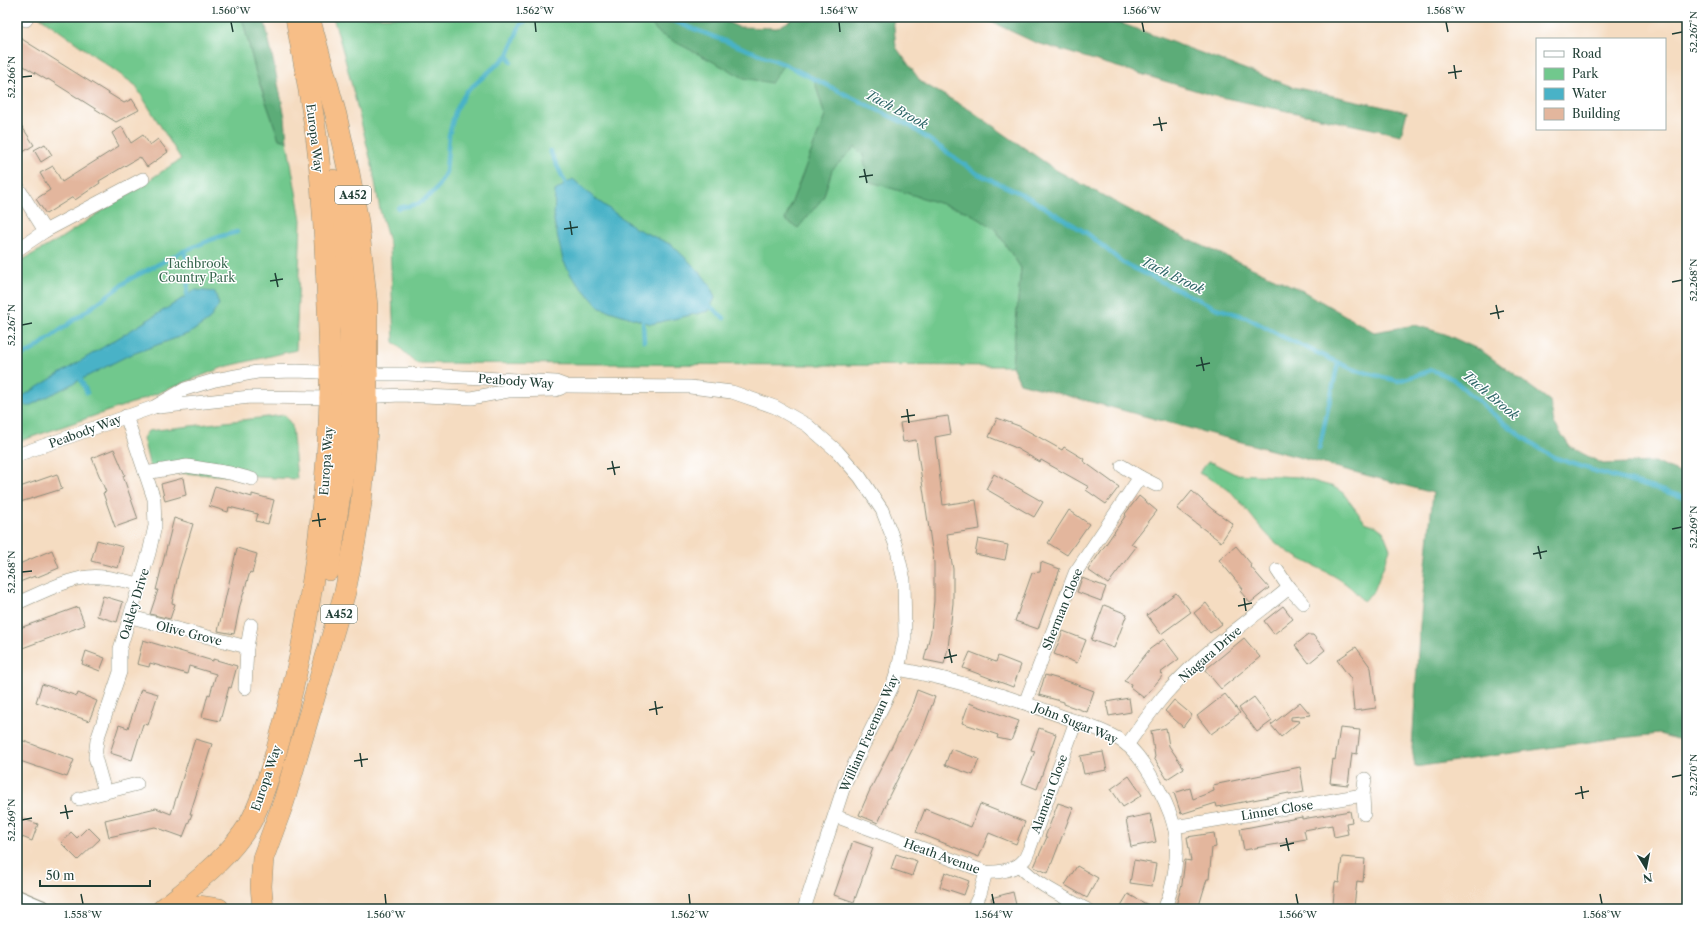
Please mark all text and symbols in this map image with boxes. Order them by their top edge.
text: 1.560°W [212,4,251,17]
text: 1.562°W [516,4,555,17]
text: 1.564°W [820,4,859,17]
text: 1.566°W [1123,4,1162,17]
text: 1.568°W [1427,4,1466,17]
text: 52.267°N [1687,11,1700,53]
legend [1536,38,1666,130]
text: Road [1572,46,1602,61]
text: 52.266°N [5,56,18,98]
text: Park [1572,66,1599,81]
water label: Tach Brook [863,86,931,132]
text: Water [1571,86,1606,101]
street label: Europa Way [303,103,327,173]
text: Building [1572,106,1620,121]
road number: A452 [335,186,371,204]
water label: Tach Brook [1139,253,1207,297]
park label: Tachbrook Country Park [159,256,236,285]
text: 52.268°N [1687,259,1700,301]
text: 52.267°N [5,304,18,346]
water label: Tach Brook [1460,367,1522,423]
street label: Peabody Way [477,371,555,391]
street label: Peabody Way [47,411,124,451]
street label: Europa Way [316,426,336,496]
text: 52.269°N [1687,506,1700,548]
text: 52.268°N [5,551,18,593]
street label: Oakley Drive [116,566,152,642]
street label: Sherman Close [1039,566,1085,652]
road number: A452 [321,605,357,623]
street label: Olive Grove [154,618,224,649]
street label: Niagara Drive [1176,623,1245,685]
street label: William Freeman Way [836,672,902,795]
street label: John Sugar Way [1030,699,1120,747]
street label: Europa Way [248,743,284,813]
street label: Alamein Close [1027,752,1070,837]
text: 52.270°N [1687,754,1700,796]
street label: Linnet Close [1240,797,1314,823]
text: 52.269°N [5,799,18,841]
street label: Heath Avenue [902,835,982,877]
north arrow [1626,848,1666,888]
scale bar [40,862,150,888]
text: 50 m [46,868,75,883]
text: N [1641,870,1654,886]
text: 1.558°W [64,908,103,921]
text: 1.560°W [367,908,406,921]
text: 1.562°W [671,908,710,921]
text: 1.564°W [975,908,1014,921]
text: 1.566°W [1279,908,1318,921]
text: 1.568°W [1583,908,1622,921]

